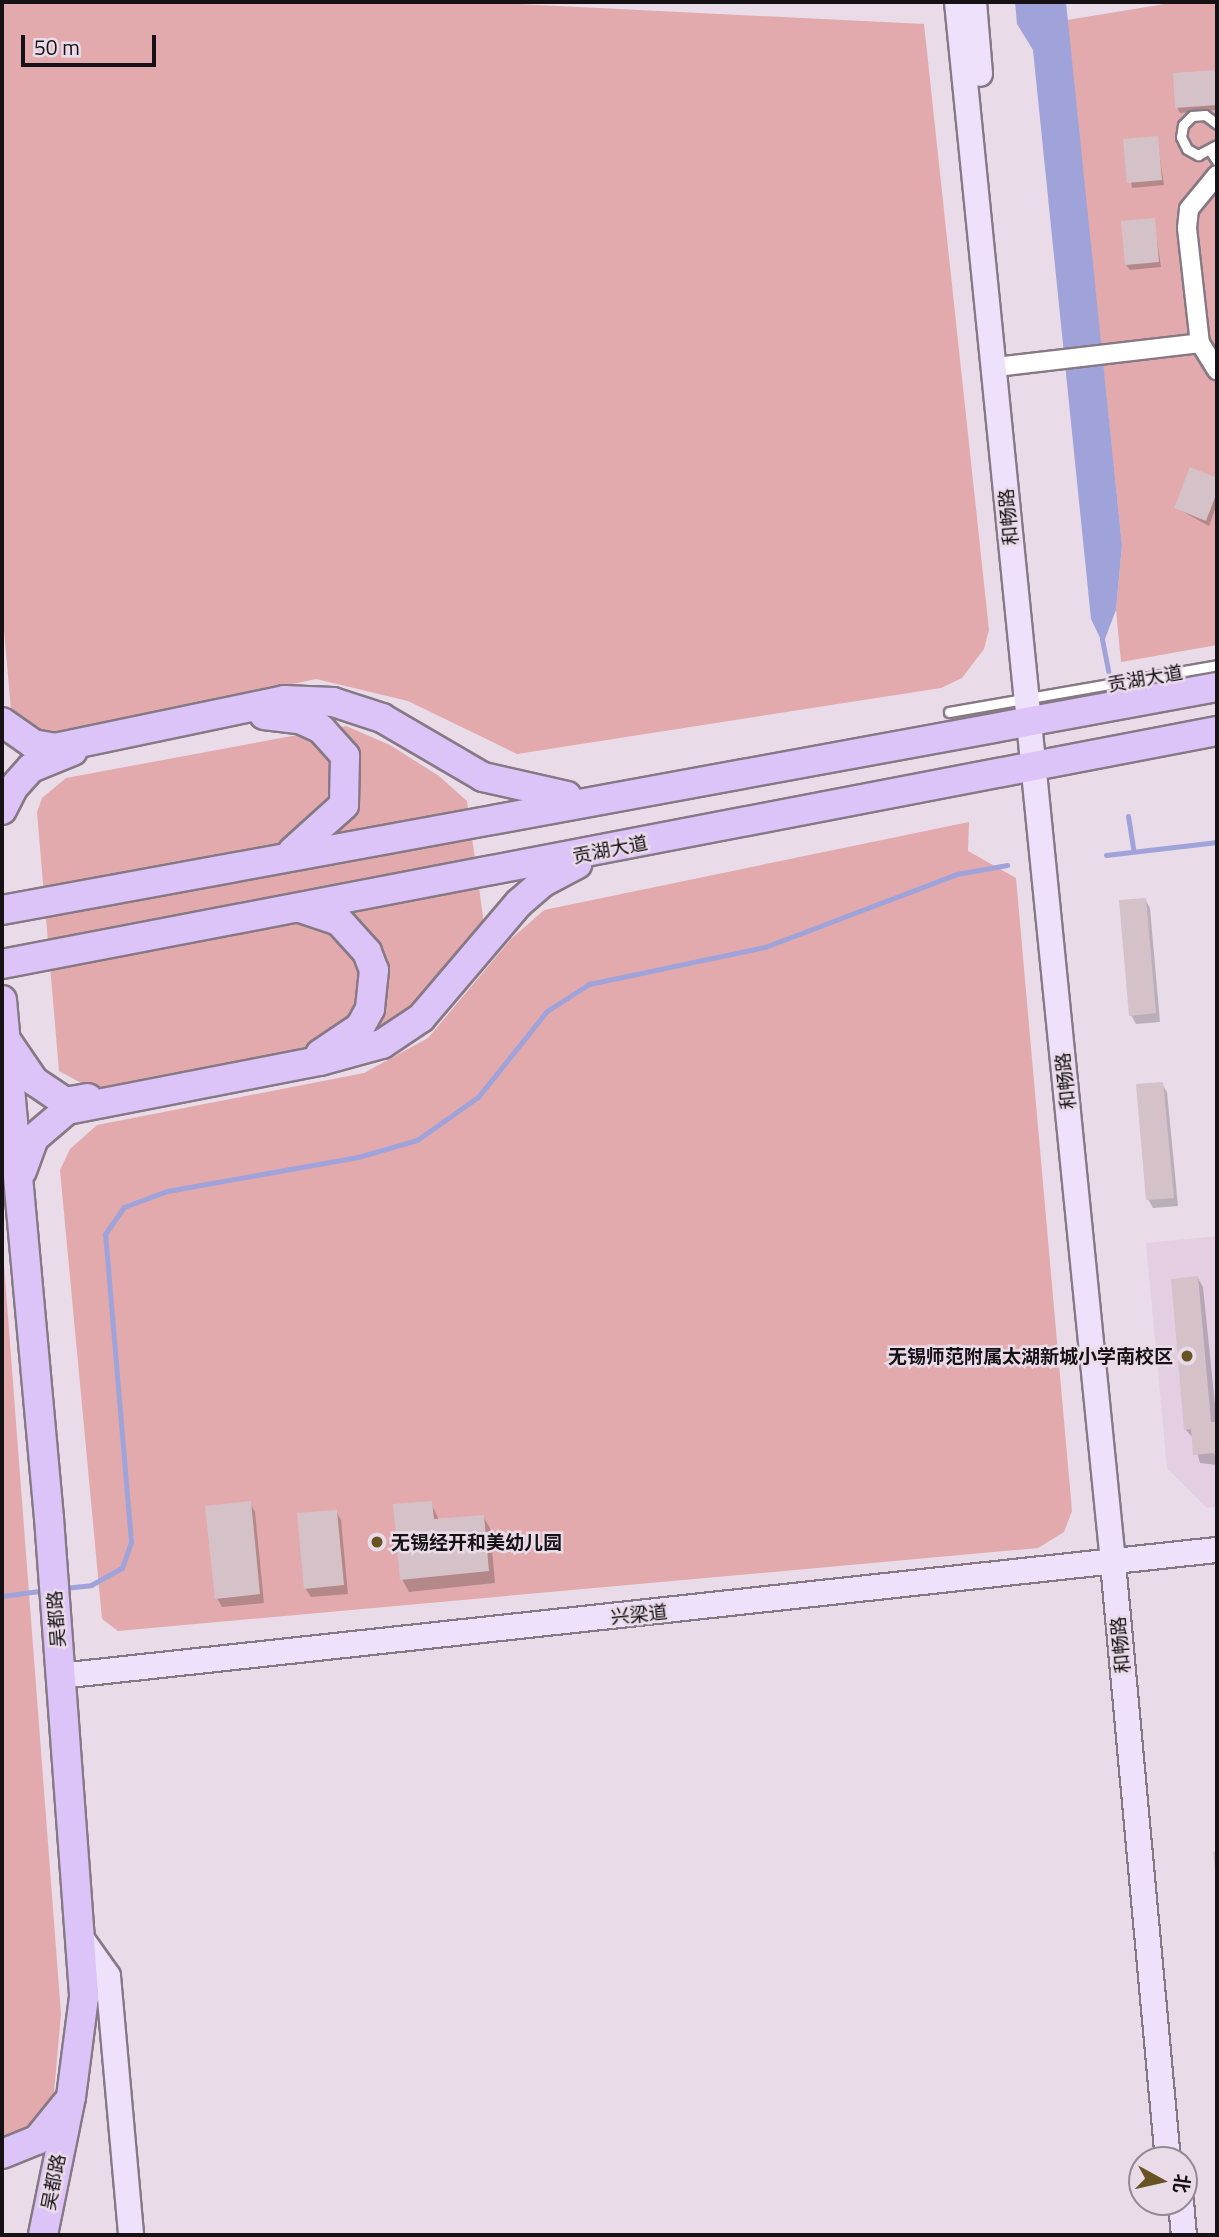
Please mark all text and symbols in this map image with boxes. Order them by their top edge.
scale bar [24,21,159,65]
text: 50 m [34,31,80,63]
street label: 和畅路 [994,488,1022,546]
street label: 贡湖大道 [1106,660,1184,696]
street label: 贡湖大道 [571,831,649,867]
street label: 和畅路 [1051,1051,1079,1111]
place label: 无锡师范附属太湖新城小学南校区 [888,1345,1173,1367]
marker: 无锡师范附属太湖新城小学南校区 [1179,1348,1195,1364]
place label: 无锡经开和美幼儿园 [391,1531,562,1553]
marker: 无锡经开和美幼儿园 [369,1534,385,1550]
street label: 吴都路 [43,1590,69,1648]
street label: 兴梁道 [609,1600,669,1628]
street label: 和畅路 [1106,1616,1134,1674]
north arrow [1128,2146,1198,2216]
street label: 吴都路 [36,2152,70,2212]
text: 北 [1167,2172,1198,2195]

